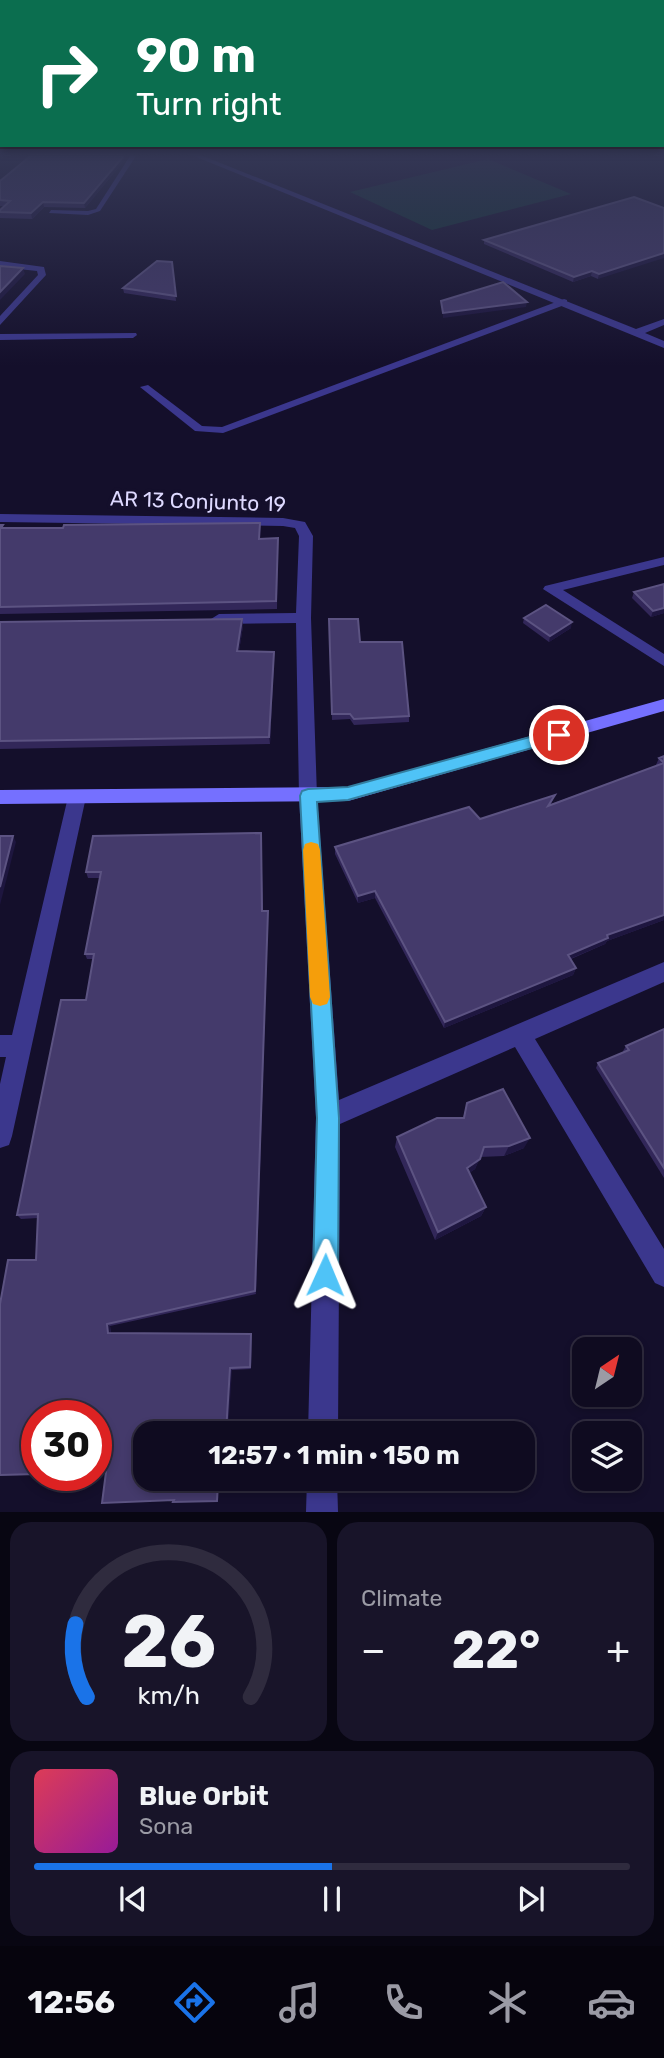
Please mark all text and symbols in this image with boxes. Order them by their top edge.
text: 90 m [136,26,256,84]
icon: right [21,28,112,119]
text: Turn right [136,85,281,123]
street label: AR 13 Conjunto 19 [110,485,286,517]
pin [529,705,589,765]
icon: arrive [540,716,578,754]
position arrow [288,1238,362,1312]
north arrow [572,1337,642,1407]
map controls [572,1337,642,1491]
speed limit sign: 30 [21,1400,112,1491]
button: layers [572,1421,642,1491]
text: 12:57 · 1 min · 150 m [208,1440,460,1471]
text: Climate [361,1584,442,1612]
text: 26 [121,1600,216,1686]
text: 22° [452,1619,541,1681]
text: − [361,1627,386,1673]
text: + [606,1627,630,1673]
text: km/h [137,1681,200,1710]
text: Blue Orbit [139,1781,269,1812]
text: Sona [139,1812,193,1840]
icon: previous [114,1880,152,1918]
icon: pause [313,1880,351,1918]
icon: next [512,1880,550,1918]
icon: directions [170,1978,219,2027]
icon: music [275,1978,324,2027]
icon: phone [379,1978,428,2027]
icon: climate [483,1978,532,2027]
icon: car [587,1978,636,2027]
text: 12:56 [28,1983,115,2021]

